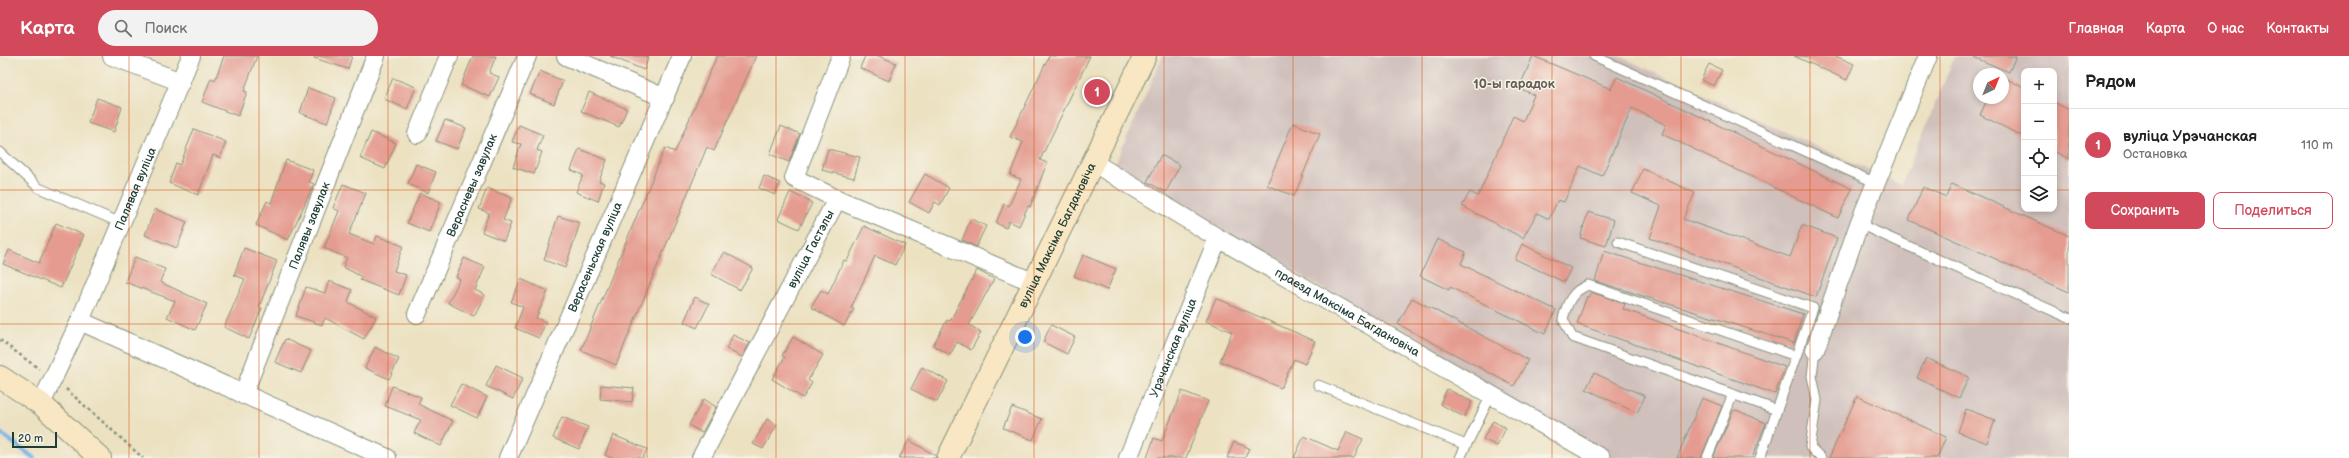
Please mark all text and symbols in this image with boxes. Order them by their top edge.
search box [98,10,378,46]
text: Карта [20,17,74,40]
icon: search [112,17,134,39]
text: Поиск [144,19,187,38]
text: Главная [2069,20,2124,37]
text: Карта [2146,20,2185,37]
text: О нас [2207,20,2244,37]
text: Контакты [2266,20,2329,37]
north arrow [1973,68,2009,104]
map controls [2021,68,2057,212]
button: + [2021,68,2057,104]
text: Рядом [2085,72,2136,92]
district label: 10-ы гарадок [1473,76,1556,92]
pin: 1 [1084,77,1110,107]
button: − [2021,104,2057,140]
text: вуліца Урэчанская [2123,127,2257,146]
street label: Верасневы завулак [443,131,501,239]
text: 1 [2095,137,2101,153]
text: 110 m [2301,137,2333,153]
button: locate [2021,140,2057,176]
street label: Палявая вуліца [111,145,159,233]
text: Остановка [2123,146,2188,162]
street label: вуліца Максіма Багдановіча [1015,160,1099,310]
button: layers [2021,176,2057,212]
street label: Палявы завулак [286,179,334,271]
button: Сохранить [2085,192,2205,229]
button: Поделиться [2213,192,2333,229]
street label: Верасеньская вуліца [565,200,625,314]
street label: вуліца Гастэлы [784,208,837,291]
street label: праезд Максіма Багдановіча [1272,265,1422,360]
street label: Урэчанская вуліца [1146,296,1200,400]
your location [1015,327,1035,347]
scale bar [12,430,57,449]
text: 20 m [18,432,43,445]

